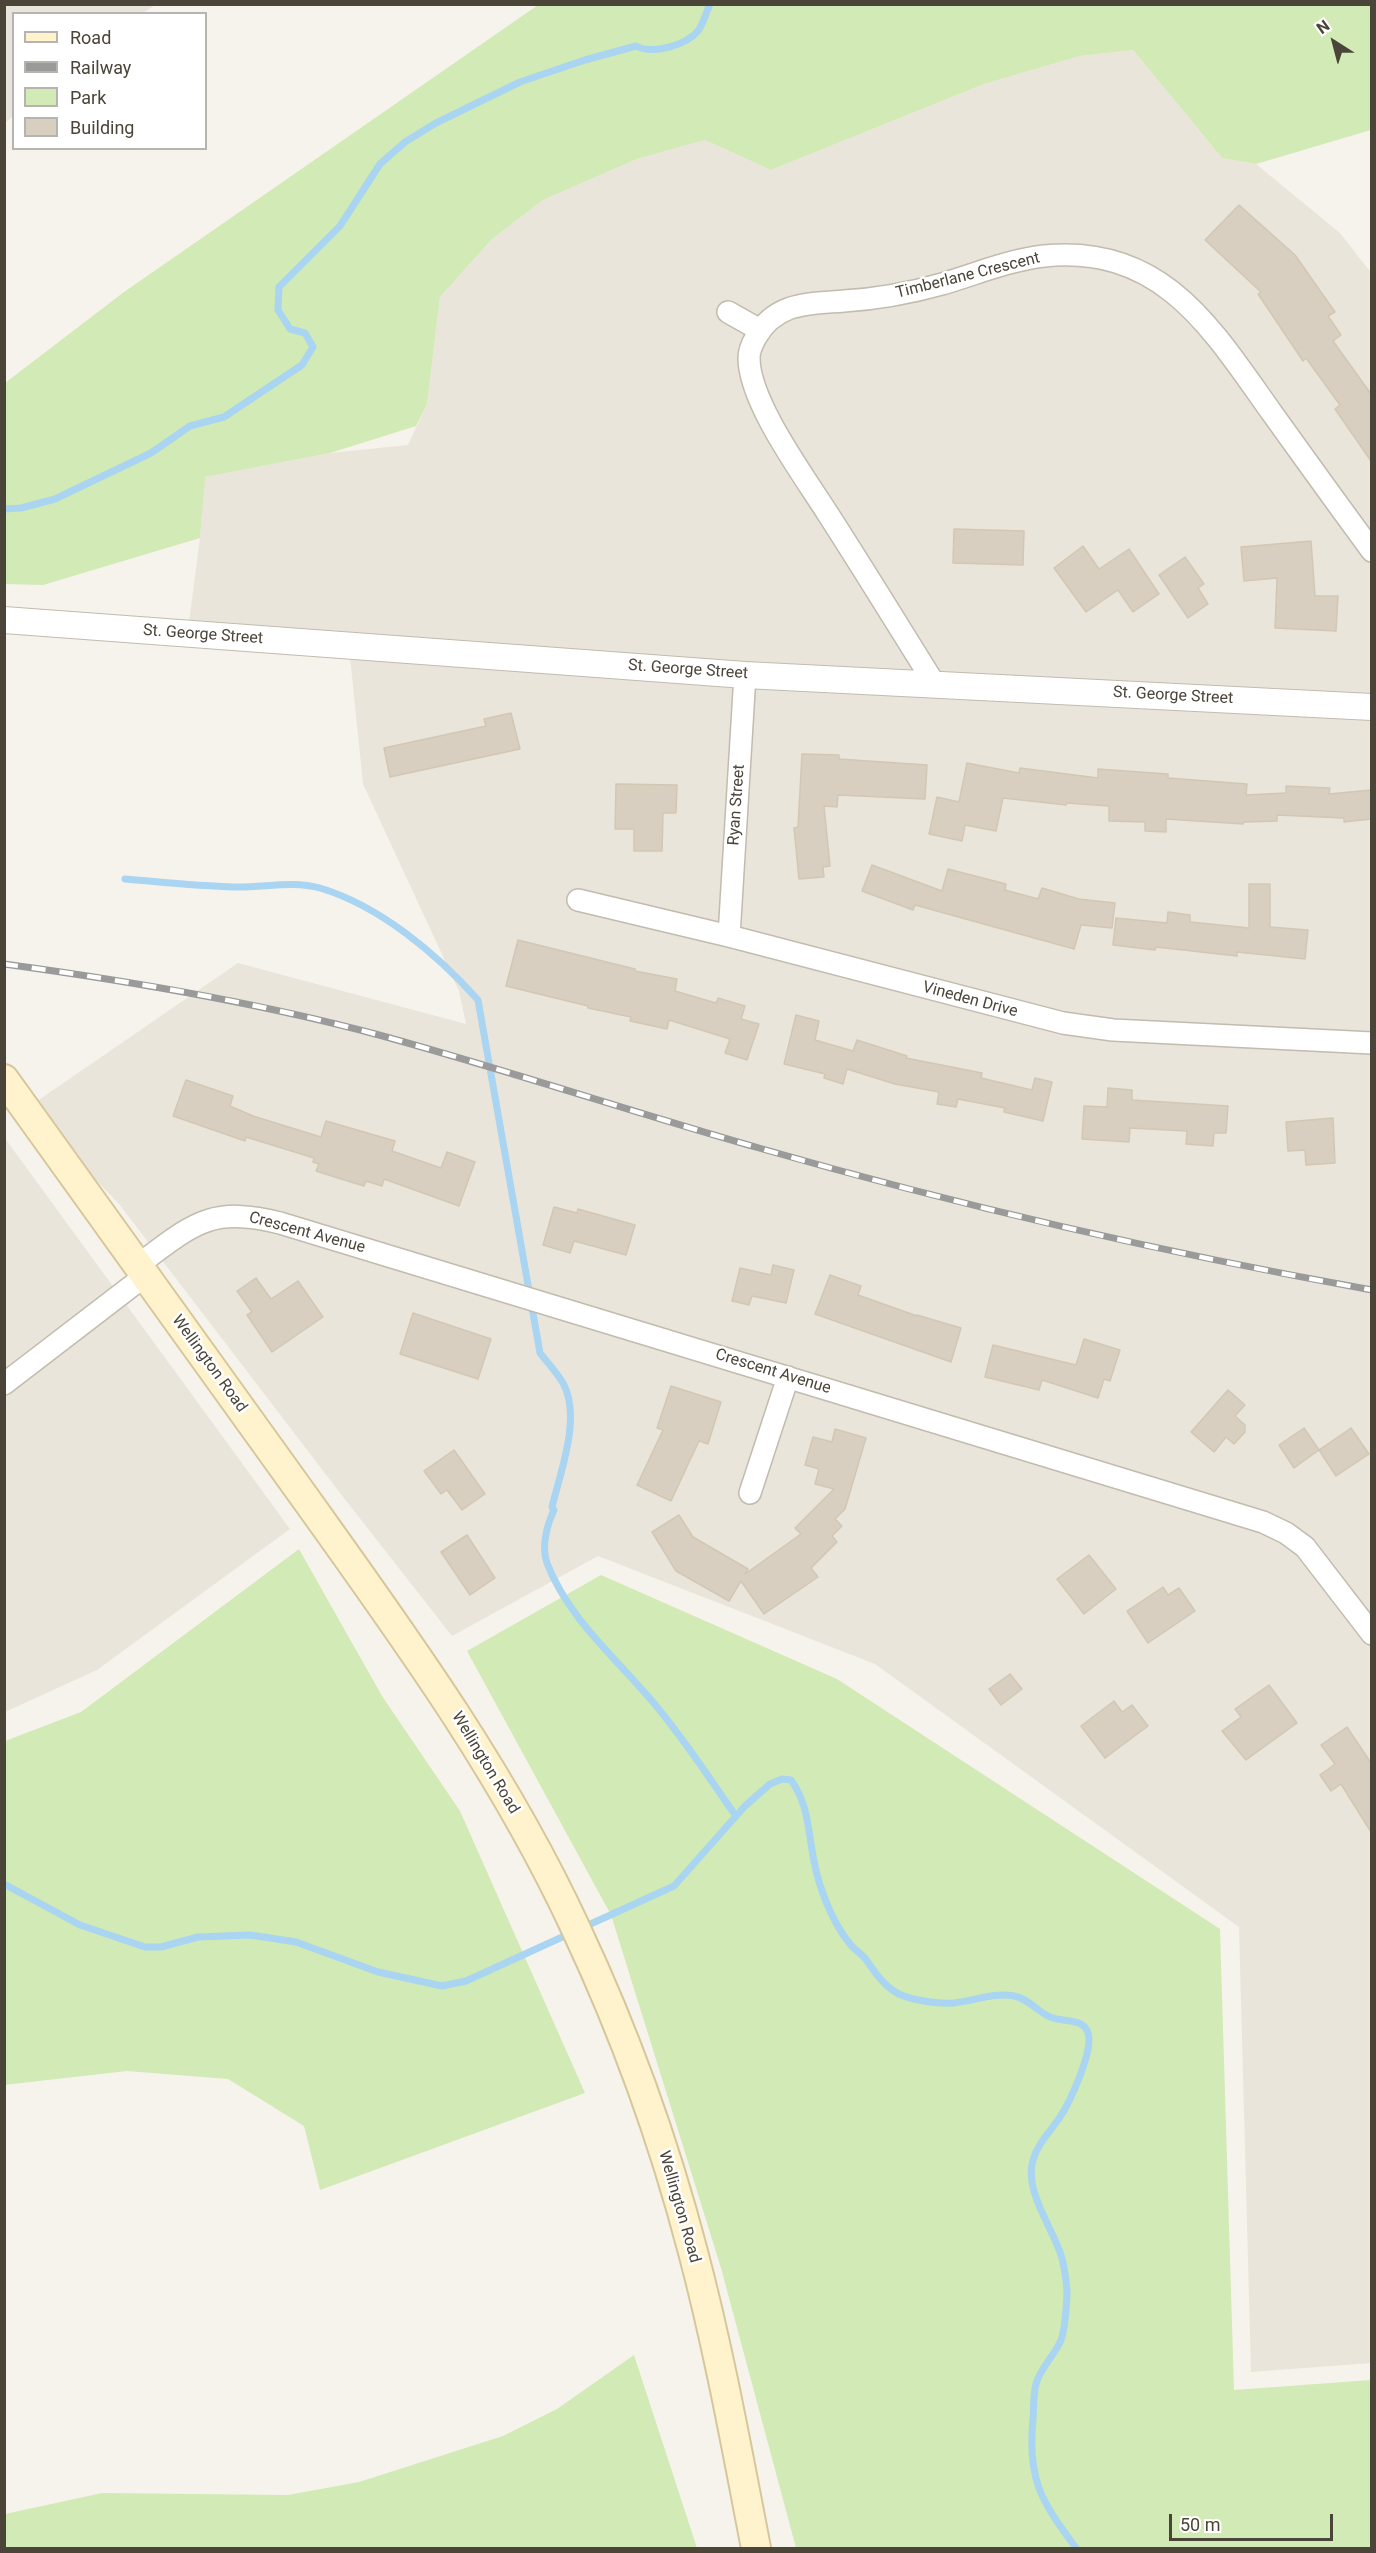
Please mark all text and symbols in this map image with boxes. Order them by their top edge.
legend [12,12,207,150]
north arrow [1304,12,1364,72]
text: N [1313,16,1333,38]
text: Road [70,27,111,48]
text: Railway [70,57,131,78]
text: Park [70,87,106,108]
text: Building [70,117,134,138]
street label: Timberlane Crescent [894,249,1042,303]
street label: St. George Street [142,621,264,649]
street label: St. George Street [627,656,749,684]
street label: St. George Street [1112,683,1234,709]
street label: Ryan Street [725,764,749,846]
street label: Vineden Drive [920,978,1020,1022]
street label: Crescent Avenue [247,1208,367,1258]
street label: Wellington Road [167,1312,251,1416]
street label: Crescent Avenue [713,1345,833,1399]
street label: Wellington Road [447,1708,523,1818]
street label: Wellington Road [654,2149,704,2265]
scale bar [1172,2502,1336,2540]
text: 50 m [1180,2514,1220,2535]

